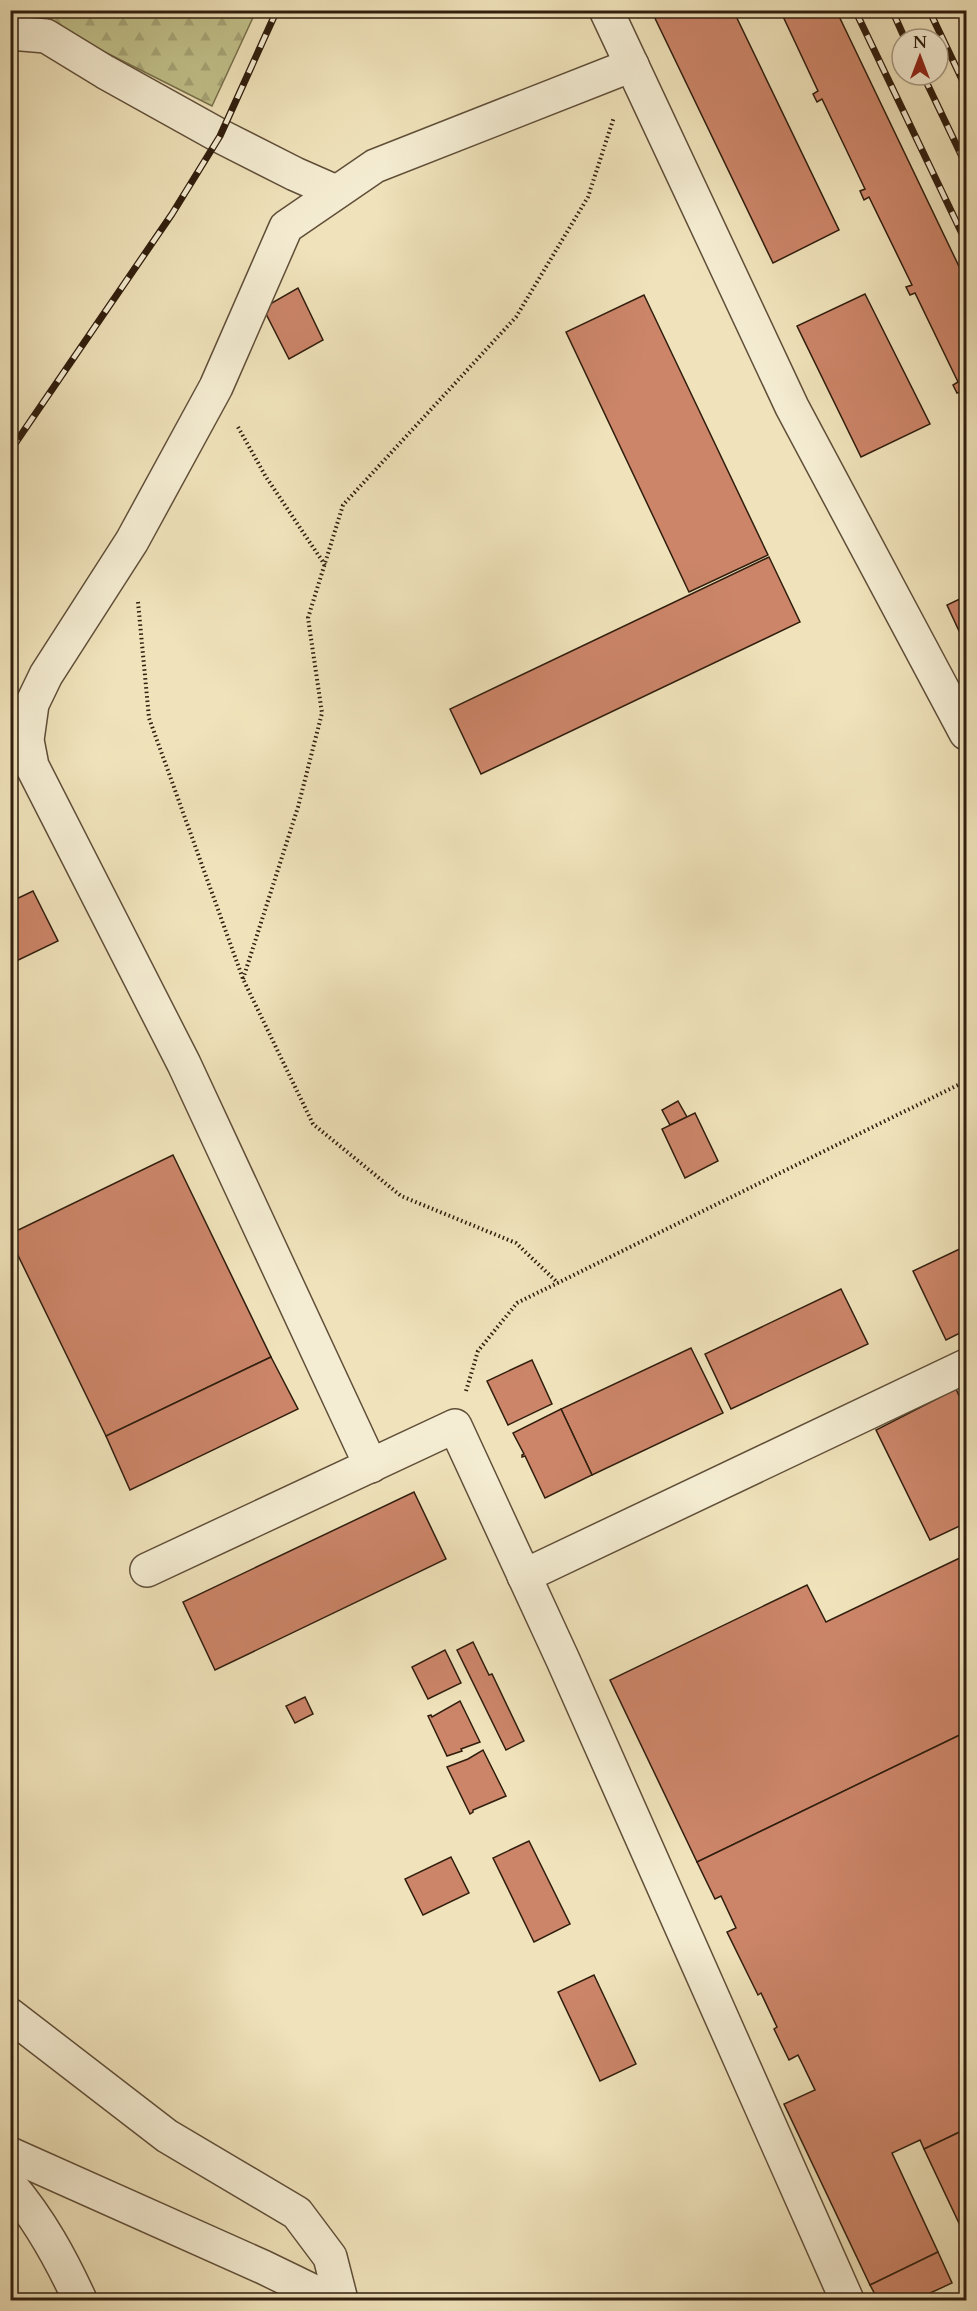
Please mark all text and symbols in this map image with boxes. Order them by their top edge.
north arrow [890,27,950,87]
text: N [913,32,927,54]

